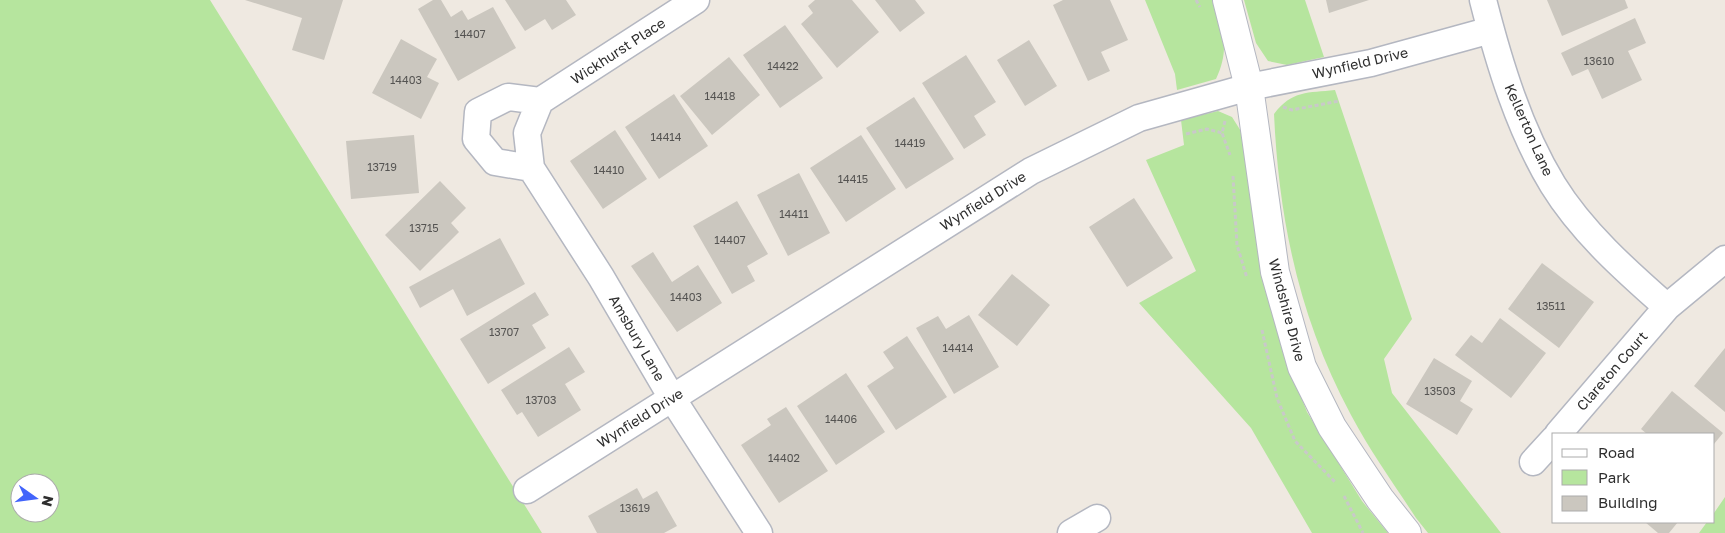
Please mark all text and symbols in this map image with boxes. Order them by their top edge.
street label: Wickhurst Place [567,14,668,87]
house number: 14407 [454,27,486,40]
street label: Wynfield Drive [1310,43,1410,82]
house number: 13610 [1584,54,1614,67]
house number: 14422 [767,59,799,72]
house number: 14403 [390,73,422,86]
street label: Kellerton Lane [1502,81,1557,179]
house number: 14418 [705,89,736,102]
house number: 14414 [651,130,682,143]
house number: 14419 [895,136,925,149]
house number: 13719 [367,160,397,173]
house number: 14410 [594,163,625,176]
street label: Wynfield Drive [937,167,1029,234]
house number: 14415 [838,172,868,185]
house number: 14411 [779,207,809,220]
house number: 13715 [409,221,439,234]
house number: 14407 [714,233,746,246]
street label: Windshire Drive [1266,257,1309,363]
house number: 14403 [670,290,702,303]
street label: Amsbury Lane [606,292,669,384]
house number: 13511 [1537,299,1565,312]
house number: 13707 [489,325,519,338]
street label: Clareton Court [1573,328,1651,414]
house number: 14414 [943,341,974,354]
street label: Wynfield Drive [594,384,686,451]
house number: 13503 [1424,384,1456,397]
house number: 13703 [526,393,556,406]
house number: 14406 [825,412,857,425]
legend [1552,433,1715,523]
text: Road [1598,443,1635,461]
house number: 14402 [768,451,800,464]
text: Park [1598,468,1631,486]
north arrow [10,473,60,523]
text: Building [1598,493,1658,511]
text: N [39,494,58,508]
house number: 13619 [620,501,650,514]

